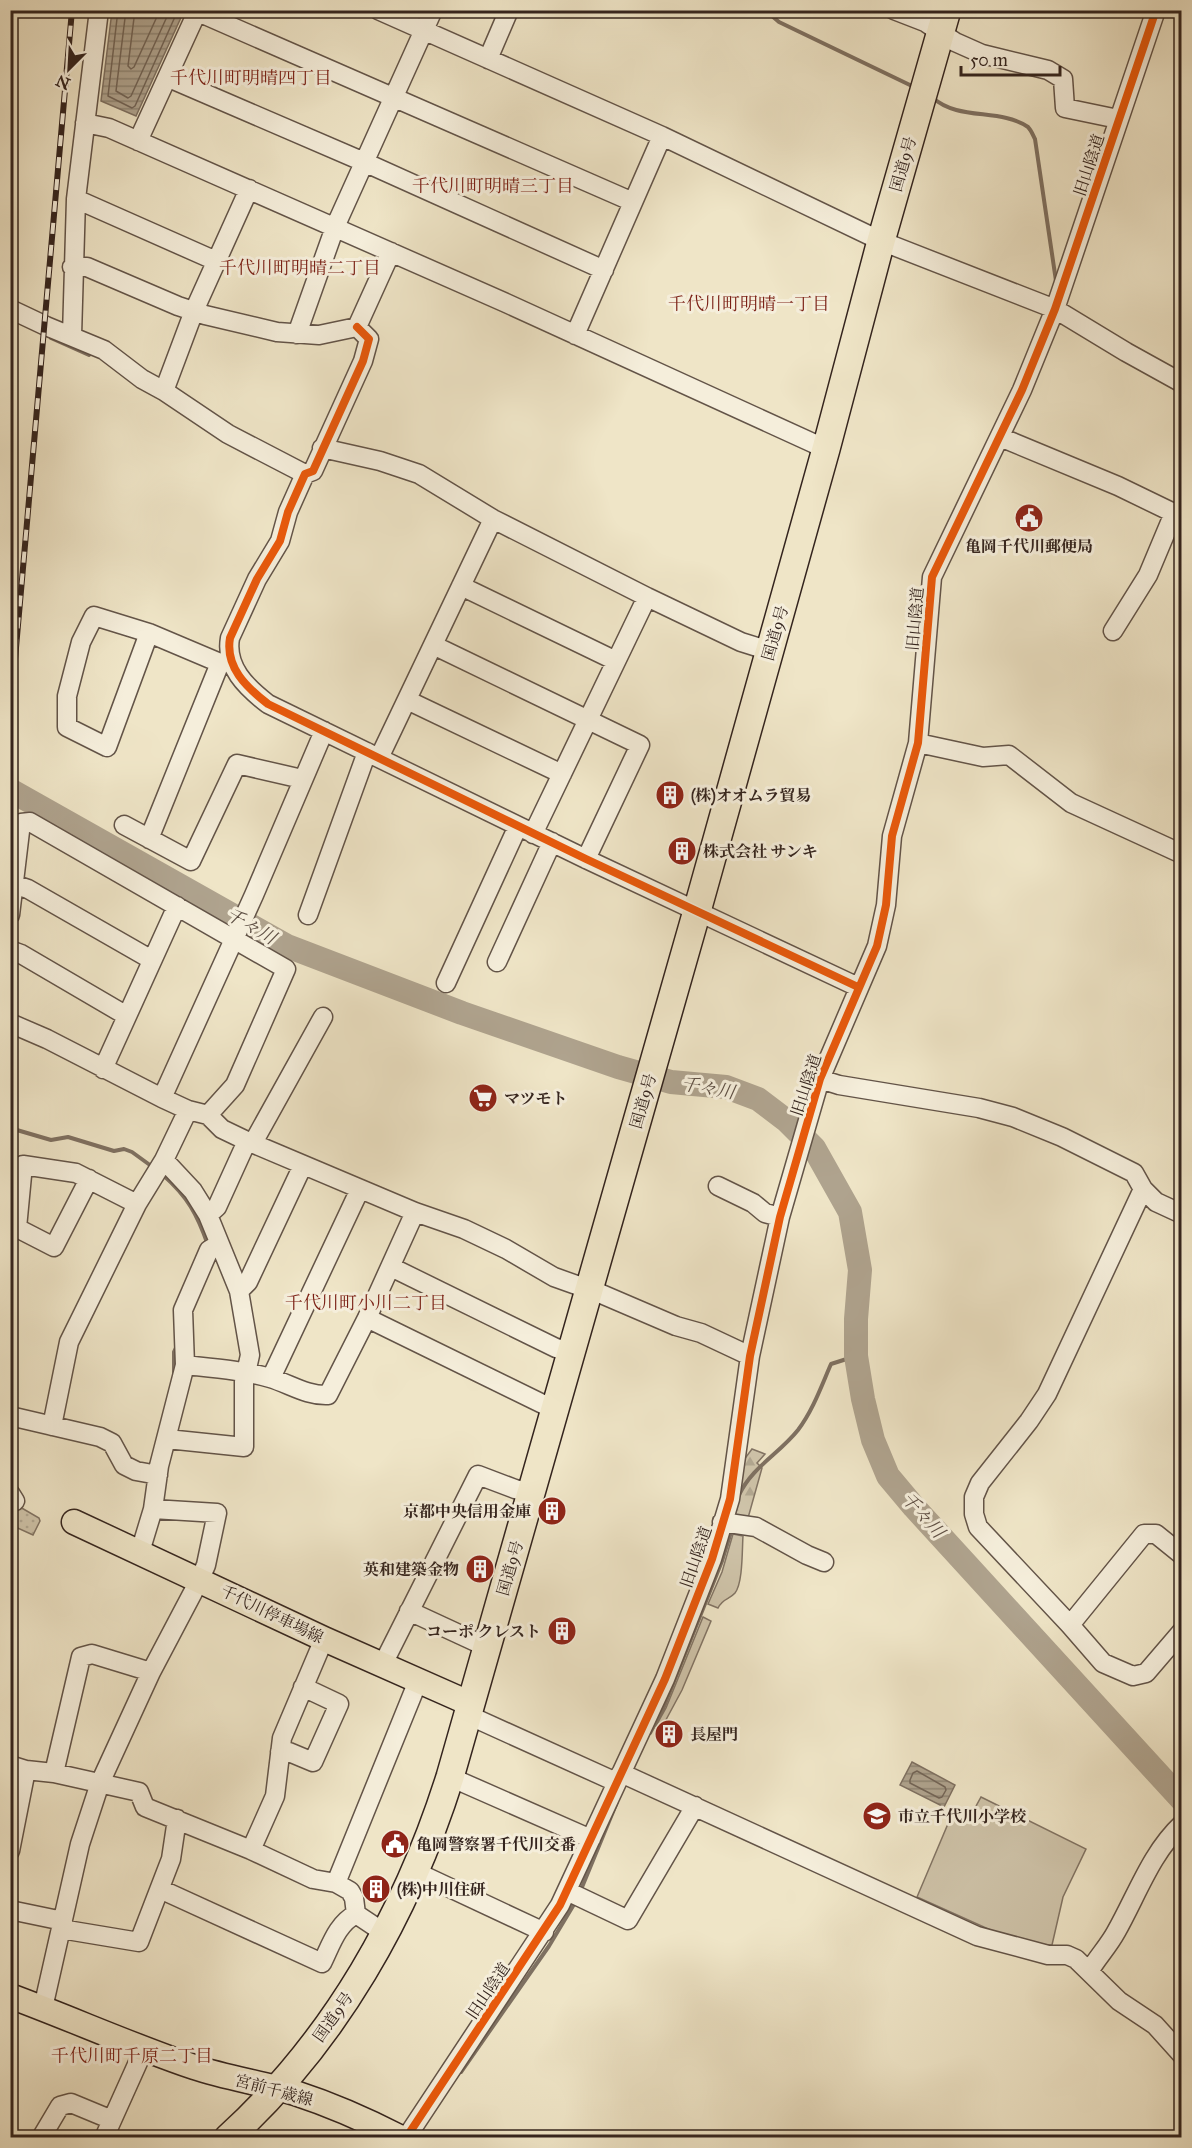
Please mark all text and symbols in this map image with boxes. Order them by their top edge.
north arrow [39,39,99,99]
scale bar [961,39,1060,77]
text: 50 m [970,49,1008,71]
district label: 千代川町明晴四丁目 [170,67,332,89]
text: N [53,71,73,94]
street label: 旧山陰道 [1070,132,1108,198]
street label: 国道9号 [886,134,920,194]
district label: 千代川町明晴三丁目 [412,175,574,197]
district label: 千代川町明晴二丁目 [219,257,381,279]
district label: 千代川町明晴一丁目 [668,293,830,315]
public building icon: 亀岡千代川郵便局 [1013,502,1045,534]
place label: 亀岡千代川郵便局 [965,537,1093,556]
street label: 旧山陰道 [903,586,927,652]
street label: 国道9号 [758,603,792,663]
building icon: (株)オオムラ貿易 [654,779,686,811]
place label: (株)オオムラ貿易 [691,786,811,806]
building icon: 株式会社 サンキ [666,835,698,867]
place label: 株式会社 サンキ [703,842,818,861]
water label: 千々川 [222,903,282,950]
street label: 旧山陰道 [787,1052,825,1118]
street label: 国道9号 [626,1071,660,1131]
water label: 千々川 [680,1072,738,1104]
supermarket icon: マツモト [467,1082,499,1114]
place label: マツモト [504,1089,568,1108]
district label: 千代川町小川二丁目 [285,1292,447,1314]
water label: 千々川 [897,1488,951,1544]
building icon: 京都中央信用金庫 [536,1495,568,1527]
place label: 京都中央信用金庫 [403,1502,531,1521]
street label: 旧山陰道 [677,1524,715,1590]
street label: 国道9号 [493,1538,527,1598]
building icon: 英和建築金物 [464,1553,496,1585]
place label: 英和建築金物 [363,1560,459,1579]
street label: 千代川停車場線 [217,1581,327,1647]
building icon: コーポ クレスト [546,1615,578,1647]
place label: コーポ クレスト [426,1622,541,1641]
building icon: 長屋門 [653,1718,685,1750]
place label: 長屋門 [690,1725,738,1744]
school or university icon: 市立千代川小学校 [861,1800,893,1832]
place label: 市立千代川小学校 [898,1807,1027,1826]
public building icon: 亀岡警察署千代川交番 [379,1828,411,1860]
place label: 亀岡警察署千代川交番 [416,1835,576,1854]
building icon: (株)中川住研 [360,1873,392,1905]
place label: (株)中川住研 [397,1880,486,1900]
street label: 旧山陰道 [462,1959,514,2023]
street label: 国道9号 [309,1988,357,2046]
district label: 千代川町千原二丁目 [51,2045,213,2067]
street label: 宮前千歳線 [233,2070,315,2110]

